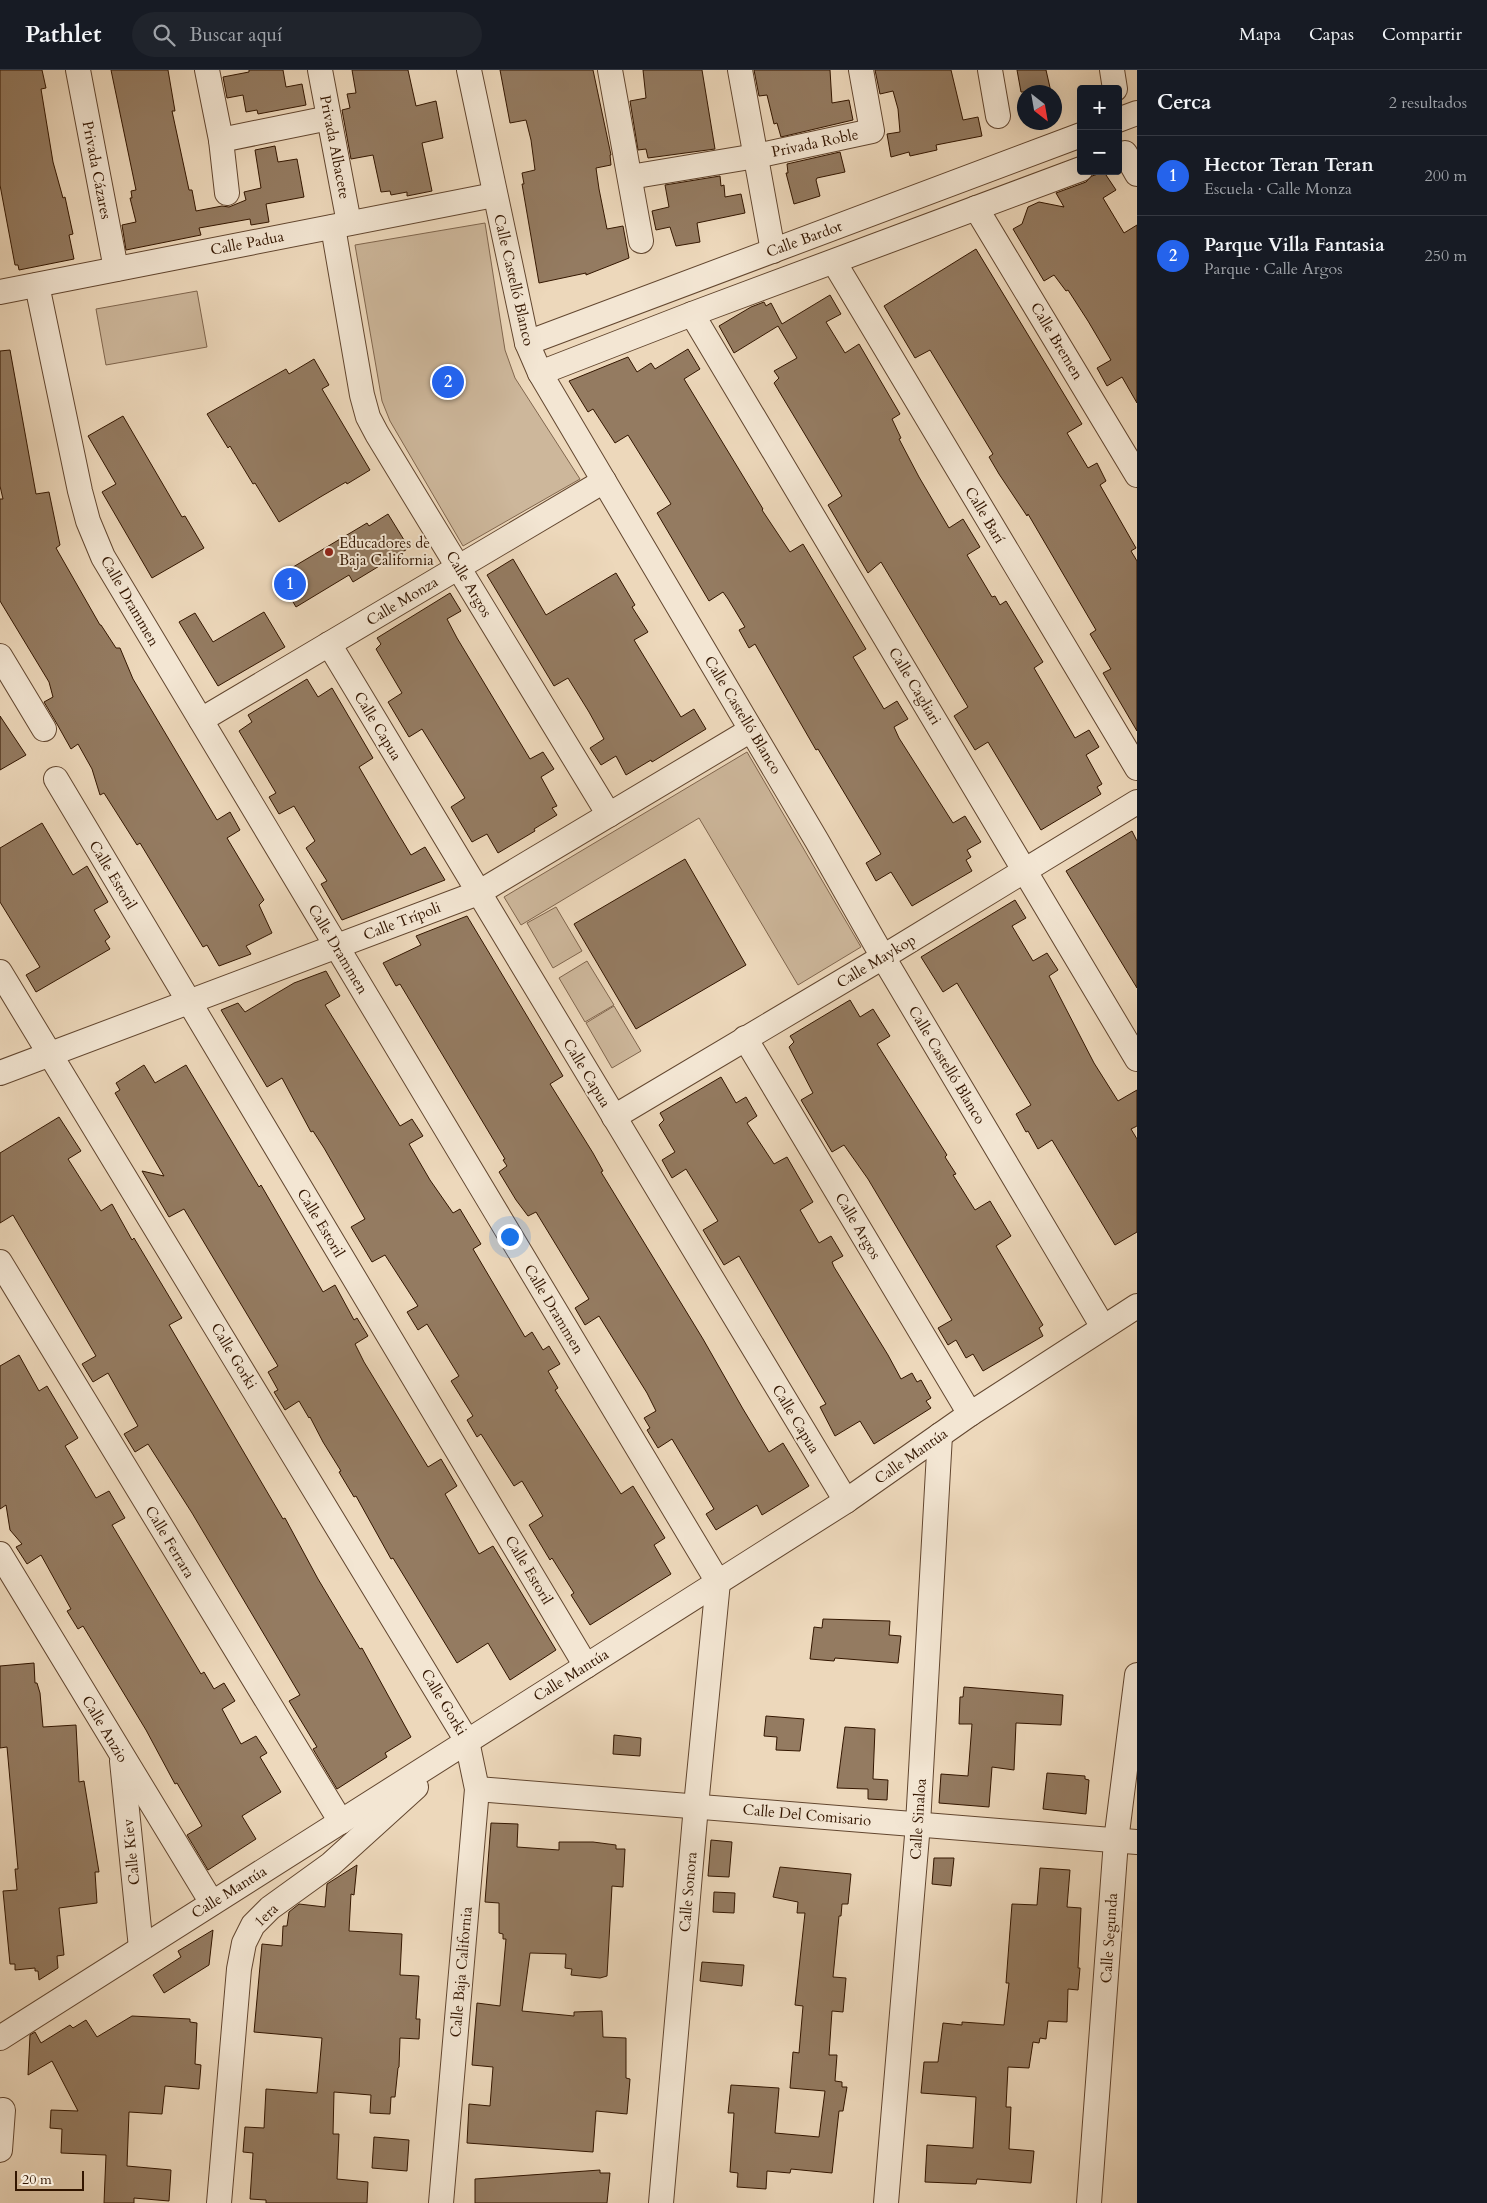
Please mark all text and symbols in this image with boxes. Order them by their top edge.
search box [132,12,482,57]
text: Pathlet [25,18,102,51]
icon: search [150,21,178,49]
text: Buscar aquí [190,22,282,48]
text: Mapa [1239,22,1281,47]
text: Capas [1309,22,1354,47]
text: Compartir [1382,22,1462,47]
north arrow [1017,85,1062,130]
map controls [1077,85,1122,175]
button: + [1077,85,1122,130]
text: Cerca [1157,88,1211,117]
text: 2 resultados [1389,92,1467,114]
street label: Privada Albacete [315,93,355,201]
street label: Privada Cázares [78,119,116,221]
street label: Privada Roble [770,124,860,162]
button: − [1077,130,1122,175]
text: Hector Teran Teran [1204,152,1374,178]
text: 1 [1169,165,1177,187]
text: 200 m [1425,165,1467,187]
text: Escuela · Calle Monza [1204,178,1352,200]
street label: Calle Castelló Blanco [489,212,539,348]
street label: Calle Bardot [763,216,845,262]
street label: Calle Padua [209,226,286,260]
text: Parque Villa Fantasia [1204,232,1385,258]
text: 2 [1169,245,1177,267]
text: 250 m [1425,245,1467,267]
text: Parque · Calle Argos [1204,258,1343,280]
street label: Calle Bremen [1026,299,1088,384]
pin: 2 [432,363,464,401]
street label: Calle Barí [960,483,1010,547]
place label: Educadores de Baja California [339,533,434,570]
marker: Educadores de Baja California [323,546,335,558]
street label: Calle Argos [441,547,497,621]
street label: Calle Drammen [96,552,164,650]
pin: 1 [274,565,306,603]
street label: Calle Monza [362,571,442,630]
street label: Calle Cagliari [884,644,946,728]
street label: Calle Castelló Blanco [700,652,786,778]
street label: Calle Capua [350,688,407,765]
street label: Calle Estoril [85,837,142,913]
street label: Calle Trípoli [360,897,444,945]
street label: Calle Drammen [303,900,373,998]
street label: Calle Maykop [833,929,919,993]
street label: Calle Castelló Blanco [904,1002,990,1128]
street label: Calle Capua [559,1035,616,1112]
street label: Calle Estoril [293,1185,350,1261]
street label: Calle Argos [830,1189,886,1263]
your location [497,1224,523,1250]
street label: Calle Drammen [519,1260,589,1358]
street label: Calle Gorki [206,1319,262,1393]
street label: Calle Capua [768,1381,825,1458]
street label: Calle Mantúa [870,1423,952,1489]
street label: Calle Ferrara [141,1502,200,1582]
street label: Calle Estoril [501,1532,558,1608]
street label: Calle Mantúa [530,1644,613,1706]
street label: Calle Gorki [416,1665,472,1739]
street label: Calle Anzio [77,1692,133,1766]
street label: Calle Sinaloa [905,1777,931,1860]
street label: Calle Del Comisario [742,1799,872,1831]
street label: Calle Kiev [118,1818,144,1886]
street label: Calle Sonora [675,1850,702,1933]
street label: Calle Mantúa [188,1861,271,1923]
street label: Calle Segunda [1096,1892,1122,1984]
street label: 1era [250,1898,283,1931]
street label: Calle Baja California [445,1905,477,2038]
scale bar [15,2168,84,2191]
text: 20 m [22,2170,52,2189]

